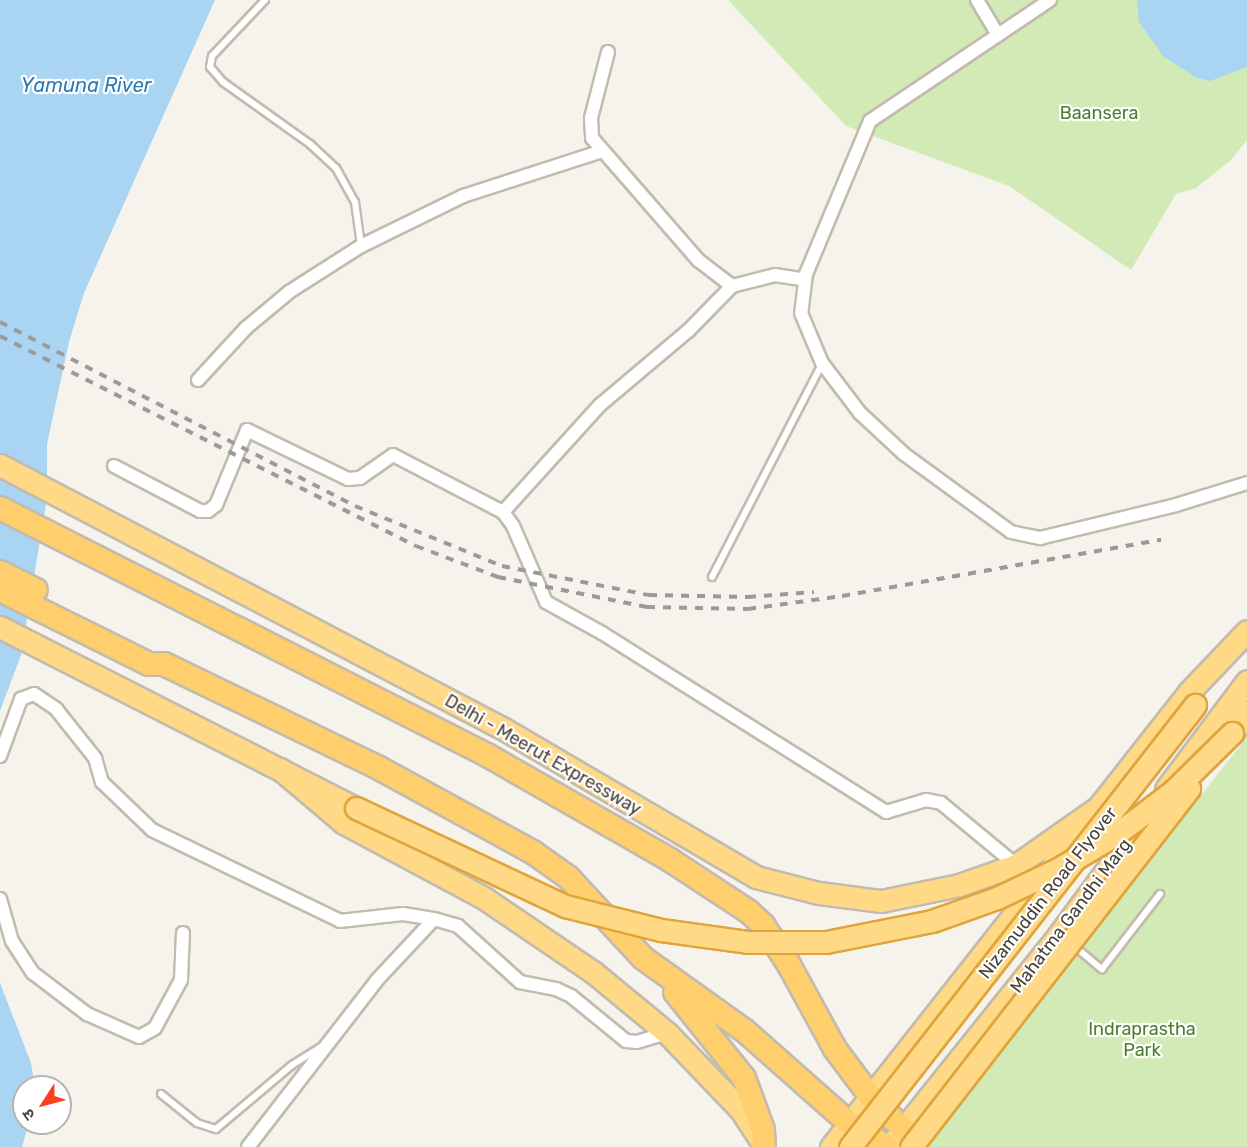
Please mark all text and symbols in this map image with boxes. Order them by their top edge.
water label: Yamuna River [21,73,151,97]
park label: Baansera [1060,102,1138,124]
street label: Delhi - Meerut Expressway [441,690,645,820]
street label: Nizamuddin Road Flyover [974,803,1122,983]
street label: Mahatma Gandhi Marg [1006,835,1136,997]
park label: Indraprastha Park [1088,1019,1196,1062]
north arrow [12,1075,72,1135]
text: उ [18,1105,39,1124]

